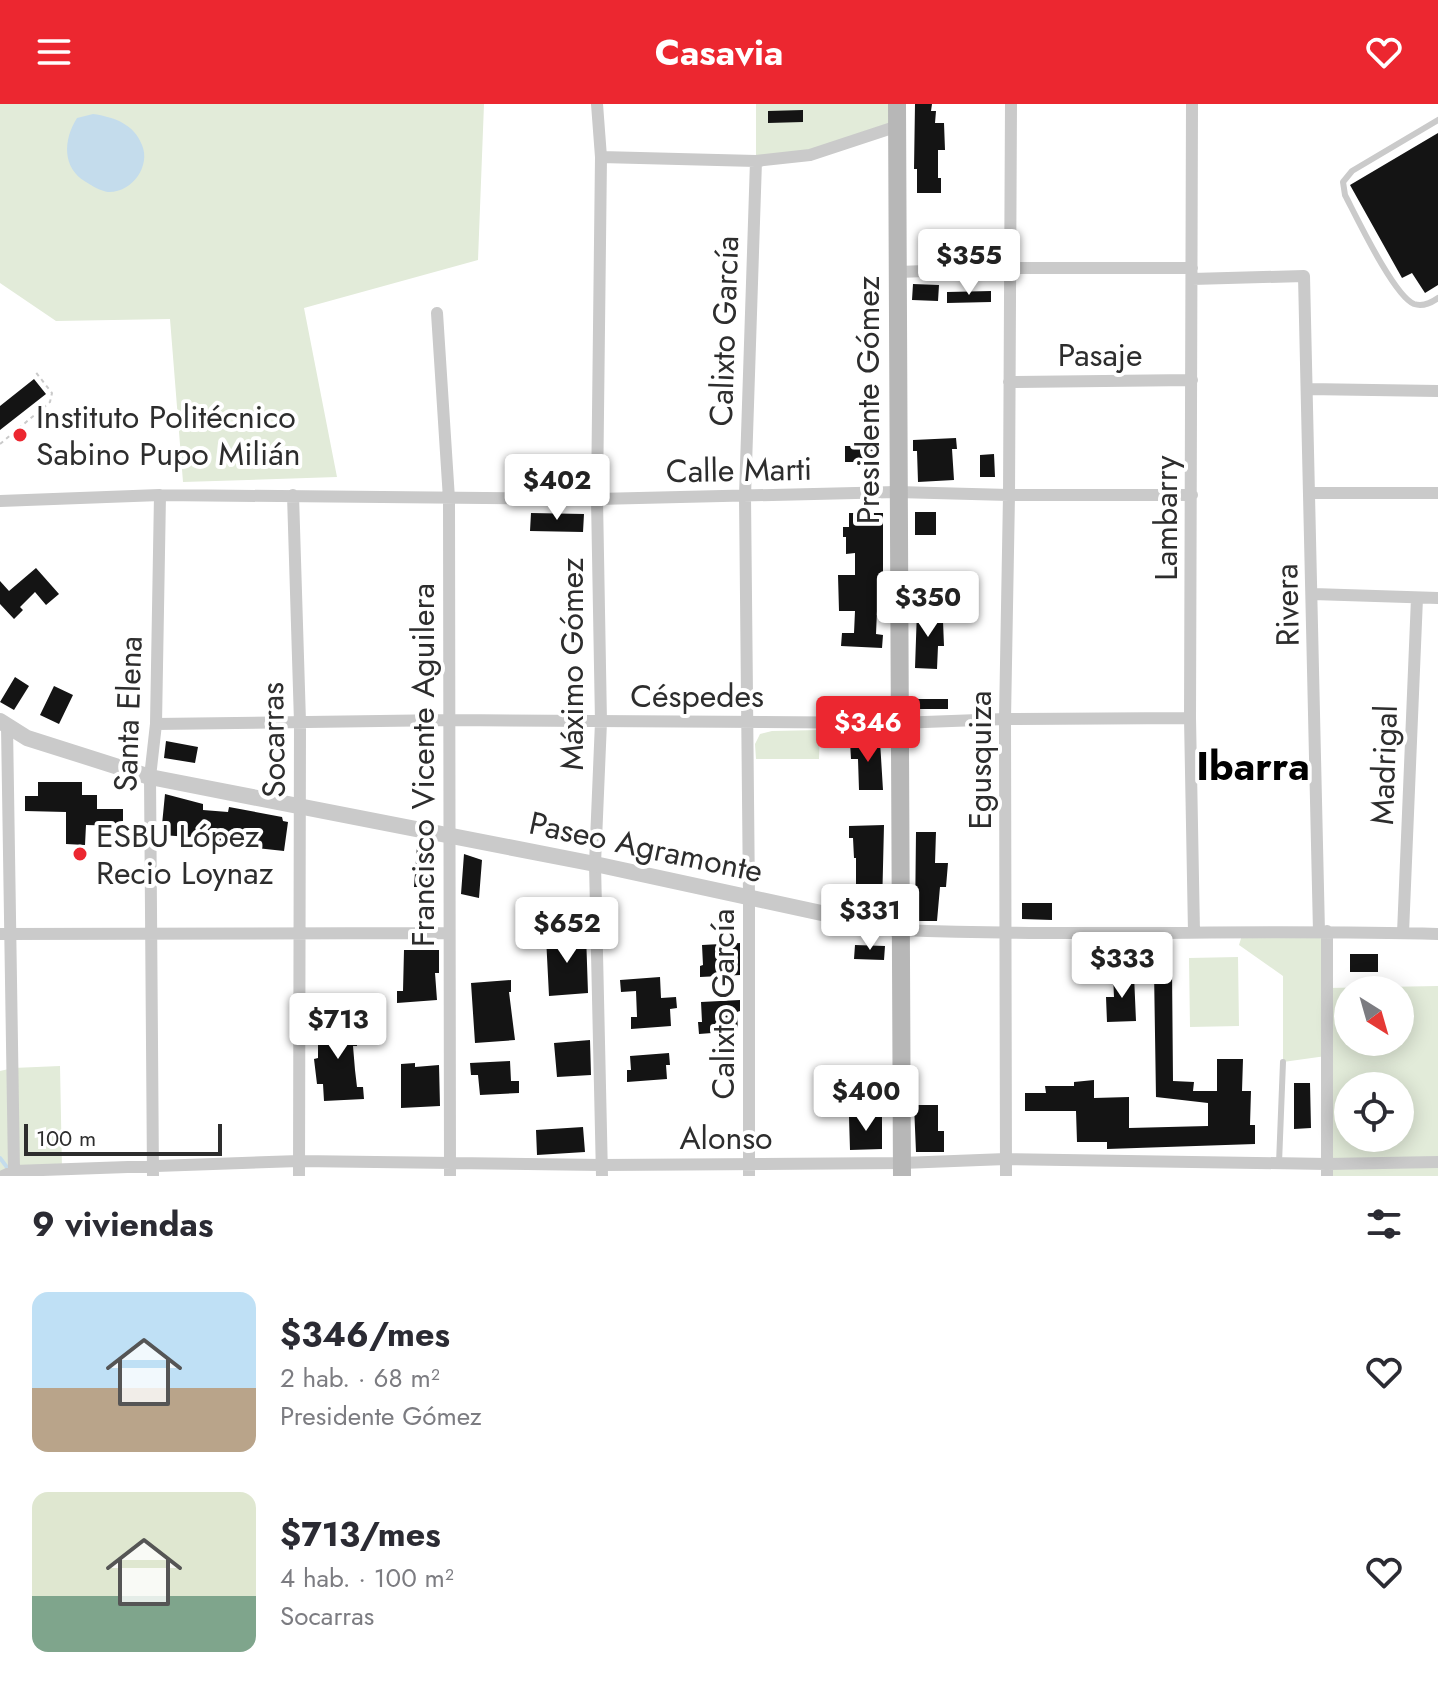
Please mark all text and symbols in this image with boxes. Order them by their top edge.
text: Casavia [655,26,783,78]
icon: menu [32,30,76,74]
icon: heart [1362,30,1406,74]
pin: $355 [922,229,1016,297]
street label: Calixto García [698,235,750,427]
text: $355 [936,236,1002,274]
street label: Presidente Gómez [845,276,891,524]
street label: Pasaje [1058,332,1142,378]
place label: Instituto Politécnico Sabino Pupo Milián [36,394,301,477]
marker: Instituto Politécnico Sabino Pupo Milián [11,426,29,444]
street label: Calle Marti [665,446,813,494]
pin: $402 [510,454,604,522]
street label: Lambarry [1143,454,1189,581]
text: $402 [523,461,591,499]
street label: Máximo Gómez [549,557,595,771]
street label: Rivera [1263,563,1311,647]
pin: $350 [881,571,975,639]
text: $350 [895,578,961,616]
street label: Francisco Vicente Aguilera [400,583,446,947]
street label: Santa Elena [102,635,154,793]
street label: Céspedes [630,673,764,719]
street label: Socarras [249,682,297,798]
street label: Egusquiza [957,690,1003,830]
pin: $346 [821,696,915,764]
text: $346 [834,703,902,741]
street label: Madrigal [1359,704,1409,826]
district label: Ibarra [1196,737,1310,795]
street label: Paseo Agramonte [525,800,767,894]
place label: ESBU López Recio Loynaz [96,813,274,896]
marker: ESBU López Recio Loynaz [71,845,89,863]
pin: $331 [823,884,917,952]
text: $331 [839,891,901,929]
pin: $652 [520,897,614,965]
text: $652 [533,904,601,942]
street label: Calixto García [700,909,746,1099]
pin: $333 [1075,932,1169,1000]
text: $333 [1090,939,1154,977]
north arrow [1334,976,1414,1056]
map controls [1334,976,1414,1152]
pin: $713 [291,993,385,1061]
text: $713 [307,1000,369,1038]
pin: $400 [819,1065,913,1133]
text: $400 [832,1072,900,1110]
button: locate [1334,1072,1414,1152]
street label: Alonso [679,1115,773,1161]
scale bar [24,1120,222,1156]
text: 100 m [36,1122,96,1154]
text: 9 viviendas [32,1200,213,1249]
icon: filters [1362,1202,1406,1246]
text: $346/mes [280,1310,450,1359]
icon: home [96,1324,192,1420]
icon: heart [1362,1350,1406,1394]
text: 2 hab. · 68 m² [280,1359,440,1397]
text: Presidente Gómez [280,1397,482,1435]
text: $713/mes [280,1510,441,1559]
icon: home [96,1524,192,1620]
icon: heart [1362,1550,1406,1594]
text: 4 hab. · 100 m² [280,1559,454,1597]
text: Socarras [280,1597,374,1635]

